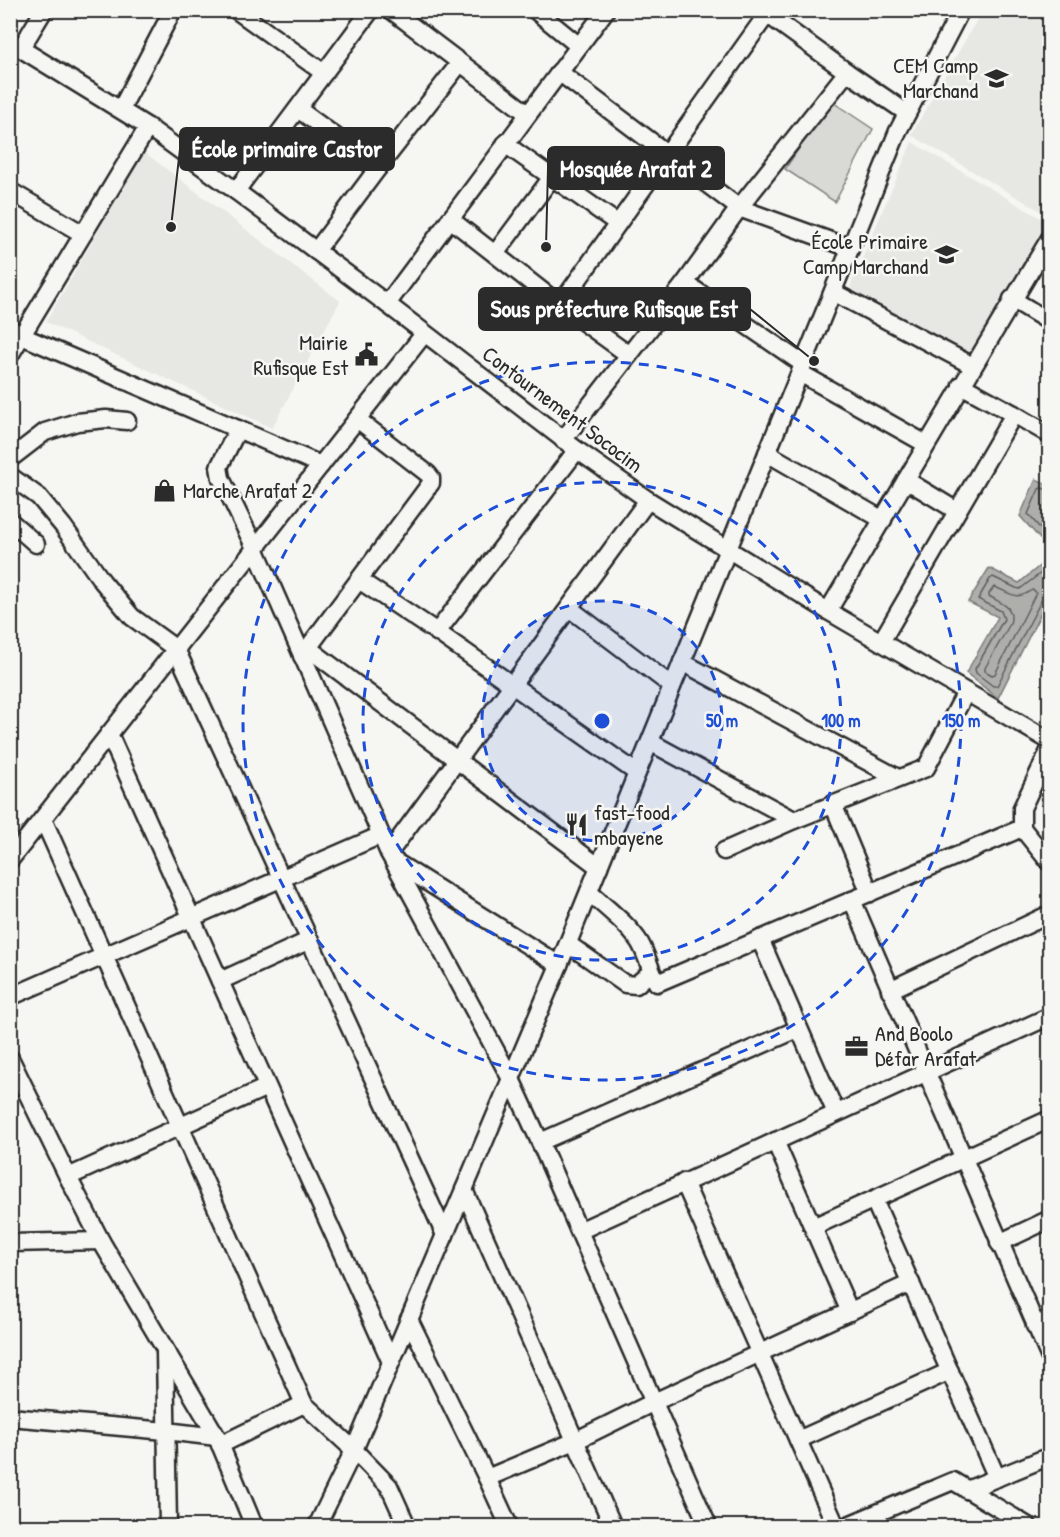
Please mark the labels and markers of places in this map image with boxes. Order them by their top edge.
place label: CEM Camp Marchand [893,50,979,105]
school or university icon: CEM Camp Marchand [983,65,1009,91]
callout: École primaire Castor [180,128,394,170]
callout: Mosquée Arafat 2 [548,147,724,189]
place label: École Primaire Camp Marchand [803,226,928,281]
school or university icon: École Primaire Camp Marchand [933,241,959,267]
callout: Sous préfecture Rufisque Est [479,288,750,330]
place label: Mairie Rufisque Est [253,327,348,382]
public building icon: Mairie Rufisque Est [353,342,379,368]
place label: Marche Arafat 2 [183,475,313,505]
shop icon: Marche Arafat 2 [152,477,178,503]
centre of rings [592,711,612,731]
place label: fast-food mbayene [594,797,670,852]
restaurant icon: fast-food mbayene [563,812,589,838]
place label: And Boolo Défar Arafat [875,1018,977,1073]
office icon: And Boolo Défar Arafat [844,1033,870,1059]

